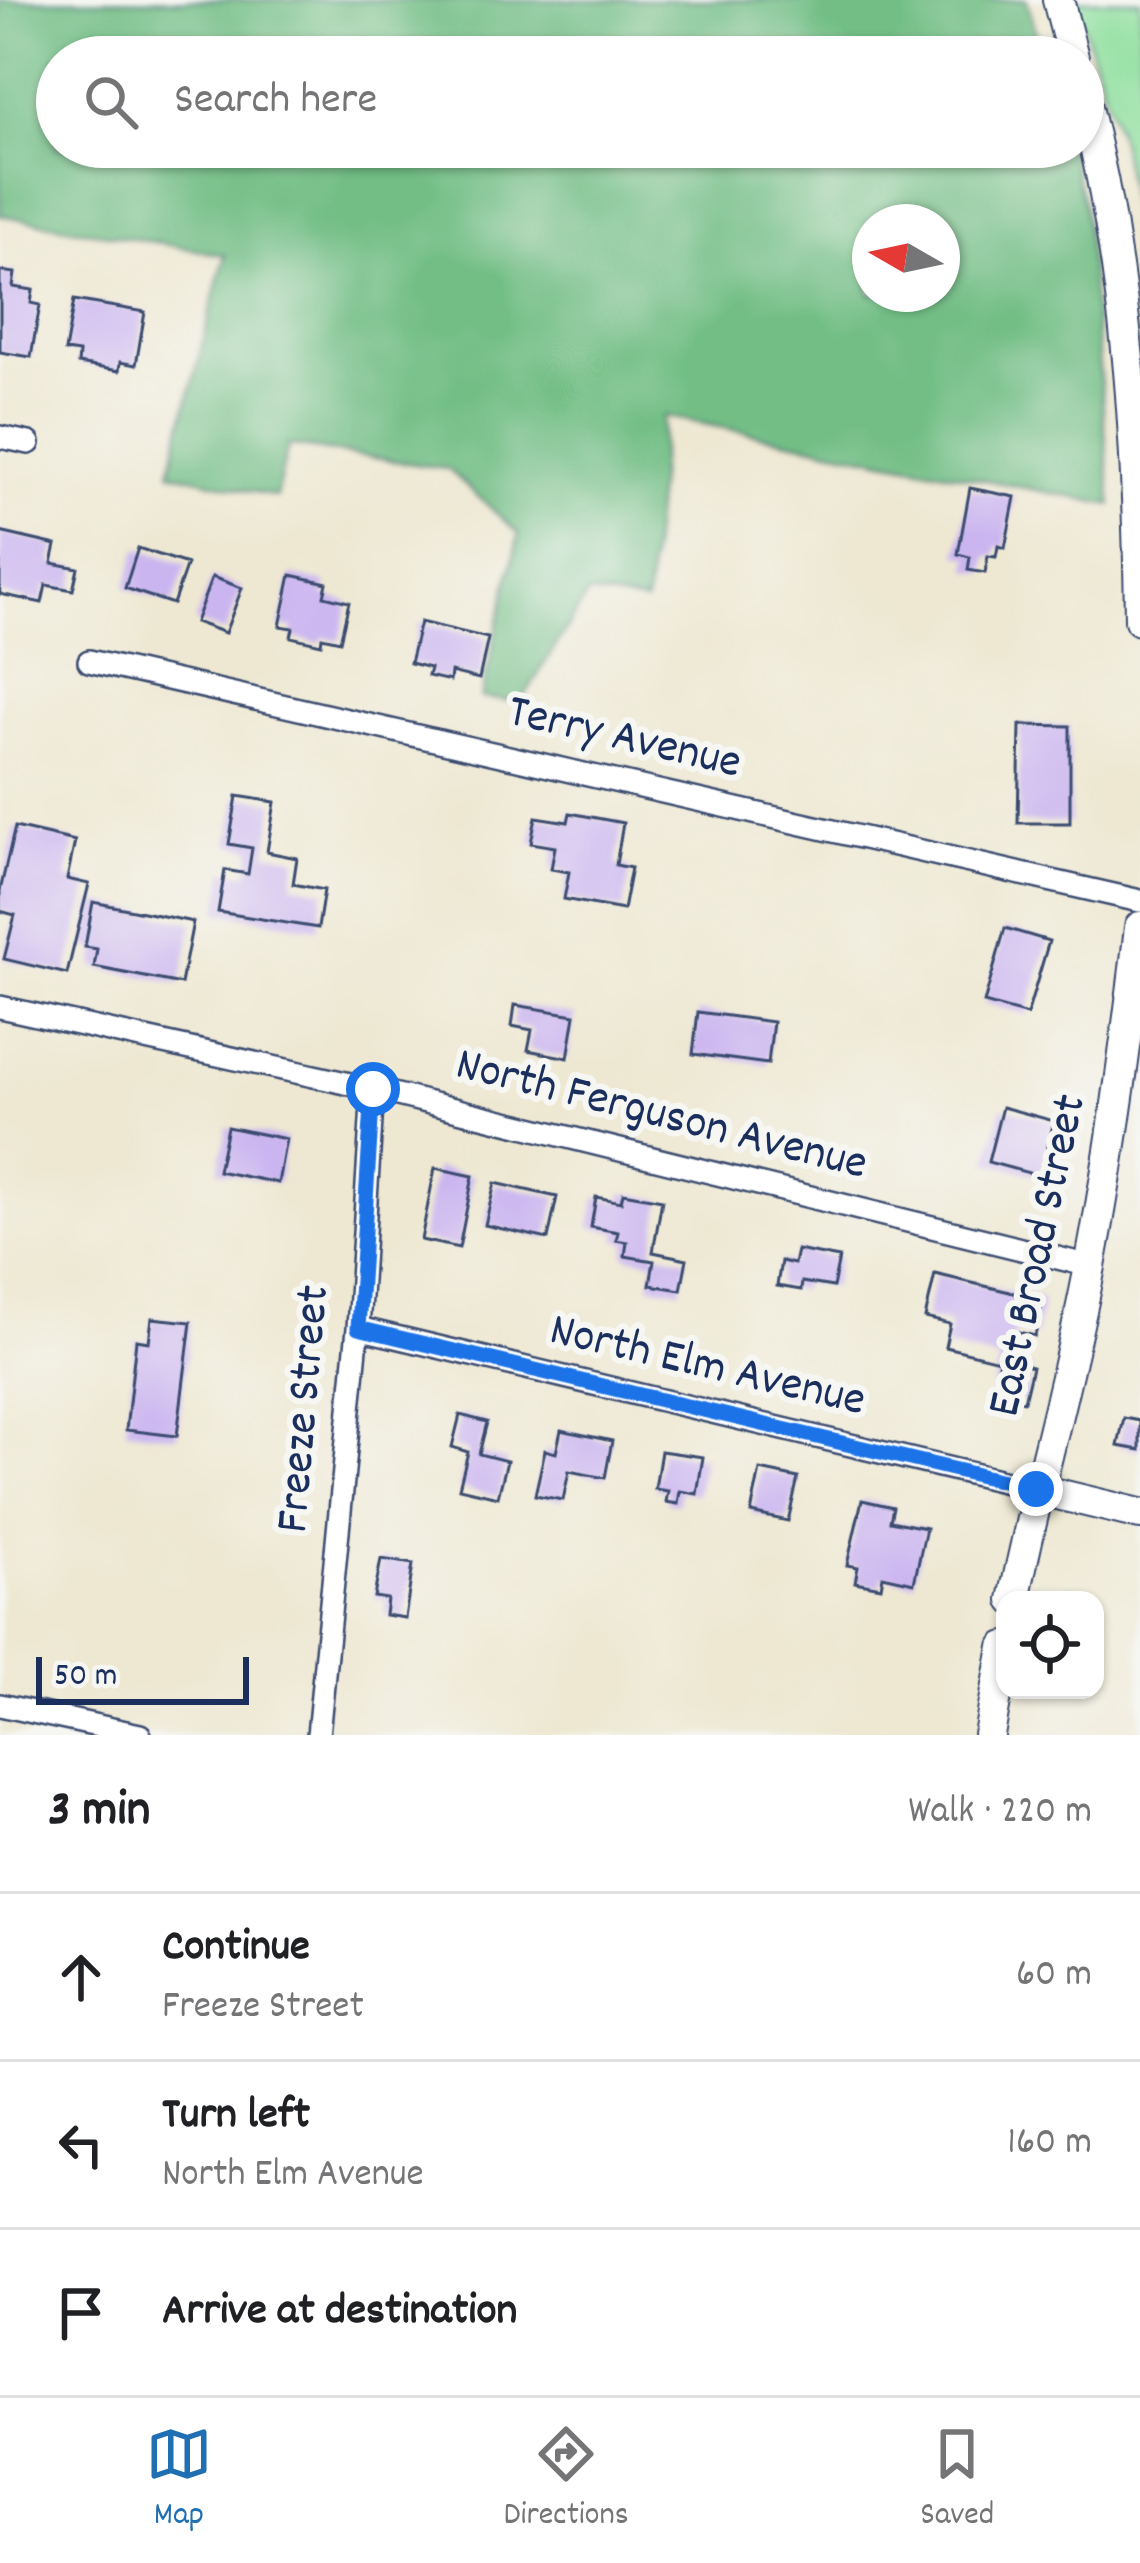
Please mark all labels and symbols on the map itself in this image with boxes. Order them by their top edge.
north arrow [852,204,960,312]
street label: Terry Avenue [500,680,748,800]
street label: North Ferguson Avenue [448,1033,874,1201]
route start [346,1062,400,1116]
street label: East Broad Street [972,1089,1108,1423]
street label: Freeze Street [261,1282,351,1536]
street label: North Elm Avenue [542,1298,872,1438]
route end [1009,1462,1063,1516]
scale bar [36,1651,249,1704]

